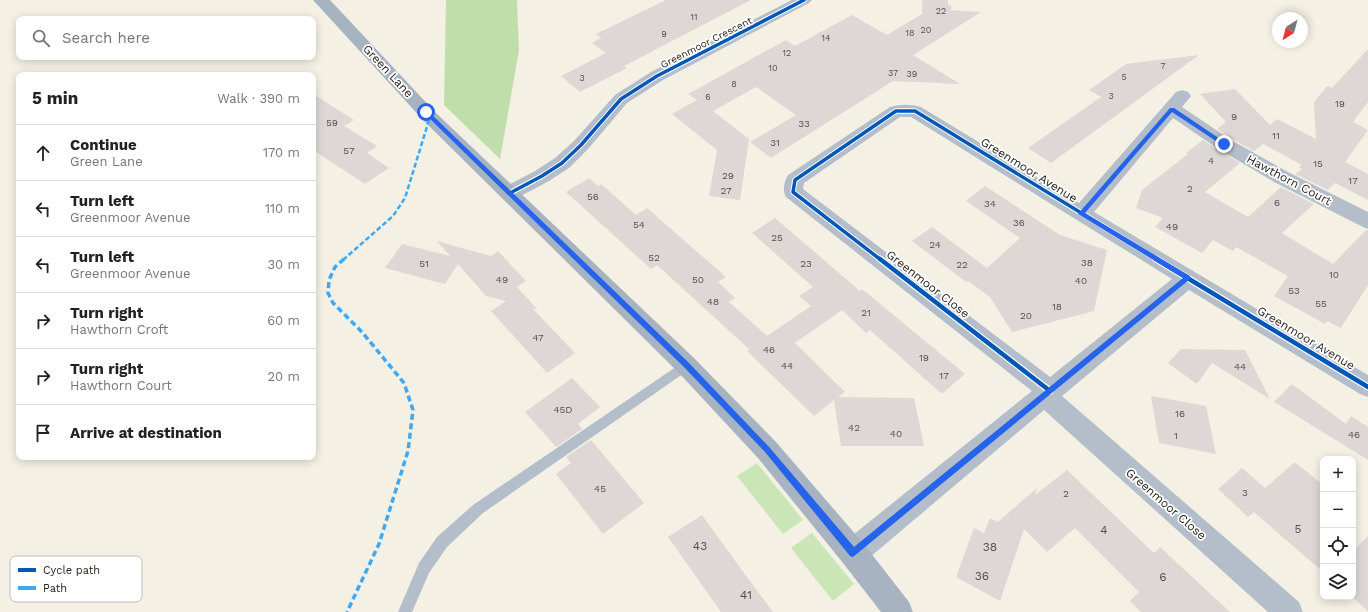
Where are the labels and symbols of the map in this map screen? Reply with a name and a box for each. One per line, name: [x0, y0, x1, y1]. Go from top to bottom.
house number: 22: [936, 6, 946, 16]
house number: 11: [690, 12, 698, 22]
north arrow: [1272, 12, 1308, 48]
street label: Greenmoor Crescent: [659, 14, 755, 70]
house number: 20: [921, 25, 932, 35]
house number: 18: [905, 28, 915, 38]
house number: 9: [661, 29, 667, 39]
house number: 14: [821, 33, 831, 43]
street label: Green Lane: [360, 42, 416, 100]
house number: 12: [783, 48, 791, 58]
house number: 7: [1160, 61, 1166, 71]
house number: 10: [768, 63, 778, 73]
house number: 37: [888, 68, 898, 78]
house number: 39: [907, 69, 917, 79]
house number: 5: [1121, 72, 1127, 82]
house number: 3: [579, 73, 585, 83]
house number: 8: [731, 79, 737, 89]
house number: 3: [1108, 91, 1114, 101]
house number: 6: [705, 92, 711, 102]
house number: 19: [1335, 98, 1345, 109]
route start: [417, 103, 435, 121]
house number: 9: [1231, 111, 1237, 122]
house number: 59: [326, 117, 338, 128]
house number: 33: [798, 118, 810, 129]
house number: 11: [1272, 130, 1280, 141]
street label: Greenmoor Avenue: [978, 135, 1080, 205]
route end: [1215, 135, 1233, 153]
house number: 31: [770, 137, 780, 148]
house number: 57: [343, 145, 355, 156]
street label: Hawthorn Court: [1244, 152, 1334, 208]
house number: 4: [1208, 155, 1214, 166]
house number: 15: [1313, 158, 1323, 169]
house number: 29: [722, 170, 734, 181]
house number: 17: [1348, 175, 1358, 186]
house number: 2: [1187, 183, 1193, 194]
house number: 27: [720, 185, 732, 196]
house number: 56: [587, 191, 599, 202]
house number: 6: [1274, 197, 1280, 208]
house number: 34: [984, 198, 996, 209]
house number: 36: [1013, 217, 1025, 228]
house number: 54: [633, 219, 645, 230]
house number: 49: [1166, 221, 1178, 232]
house number: 25: [771, 232, 783, 243]
house number: 24: [929, 239, 941, 250]
street label: Greenmoor Close: [884, 247, 972, 321]
house number: 52: [648, 252, 660, 263]
house number: 38: [1081, 257, 1093, 268]
house number: 51: [419, 258, 429, 269]
house number: 23: [800, 258, 812, 269]
house number: 22: [956, 259, 968, 270]
house number: 10: [1329, 269, 1339, 280]
house number: 49: [496, 274, 508, 285]
house number: 50: [692, 274, 704, 285]
house number: 40: [1075, 275, 1087, 286]
house number: 53: [1288, 285, 1300, 296]
house number: 48: [707, 296, 719, 307]
house number: 55: [1315, 298, 1327, 309]
house number: 18: [1052, 301, 1062, 312]
street label: Greenmoor Avenue: [1255, 303, 1357, 373]
house number: 21: [861, 307, 871, 318]
house number: 20: [1020, 310, 1032, 321]
house number: 47: [532, 332, 544, 343]
house number: 46: [763, 344, 775, 355]
house number: 19: [919, 352, 929, 363]
house number: 44: [781, 360, 793, 371]
house number: 44: [1234, 361, 1246, 372]
house number: 17: [939, 370, 949, 381]
house number: 45D: [553, 404, 573, 415]
house number: 16: [1175, 408, 1185, 419]
house number: 42: [848, 422, 860, 433]
house number: 40: [890, 428, 902, 439]
house number: 46: [1348, 429, 1360, 440]
house number: 1: [1174, 430, 1178, 441]
street label: Greenmoor Close: [1123, 465, 1209, 543]
house number: 45: [594, 483, 606, 494]
house number: 3: [1242, 487, 1248, 498]
house number: 2: [1063, 488, 1069, 499]
house number: 5: [1295, 522, 1302, 536]
house number: 4: [1100, 523, 1108, 537]
house number: 43: [693, 539, 707, 553]
house number: 38: [983, 540, 997, 554]
legend: [10, 556, 142, 602]
text: Cycle path: [43, 564, 100, 577]
house number: 36: [975, 569, 989, 583]
house number: 6: [1159, 570, 1167, 584]
text: Path: [43, 582, 67, 595]
house number: 41: [740, 588, 752, 602]

